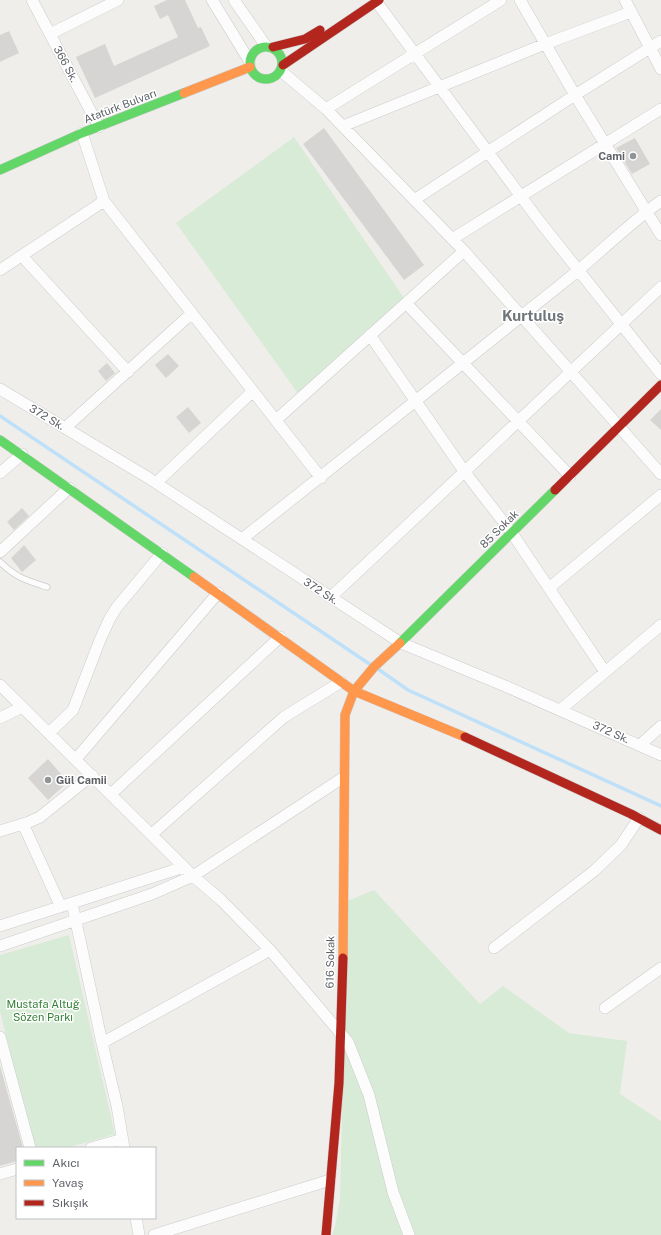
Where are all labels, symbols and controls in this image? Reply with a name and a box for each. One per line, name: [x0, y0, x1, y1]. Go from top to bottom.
street label: 366 Sk.: [52, 44, 80, 84]
street label: Atatürk Bulvarı: [82, 87, 158, 125]
place label: Cami: [598, 150, 625, 162]
marker: Cami: [628, 151, 638, 161]
district label: Kurtuluş: [502, 307, 564, 324]
street label: 372 Sk.: [27, 402, 67, 432]
street label: 85 Sokak: [478, 508, 520, 550]
street label: 372 Sk.: [302, 575, 340, 607]
street label: 372 Sk.: [591, 719, 631, 745]
place label: Gül Camii: [56, 774, 107, 786]
marker: Gül Camii: [43, 775, 53, 785]
street label: 616 Sokak: [324, 936, 336, 988]
park label: Mustafa Altuğ Sözen Parkı: [6, 998, 80, 1023]
legend: [16, 1147, 156, 1219]
text: Akıcı: [52, 1156, 80, 1170]
text: Yavaş: [52, 1176, 84, 1190]
text: Sıkışık: [52, 1196, 89, 1210]

